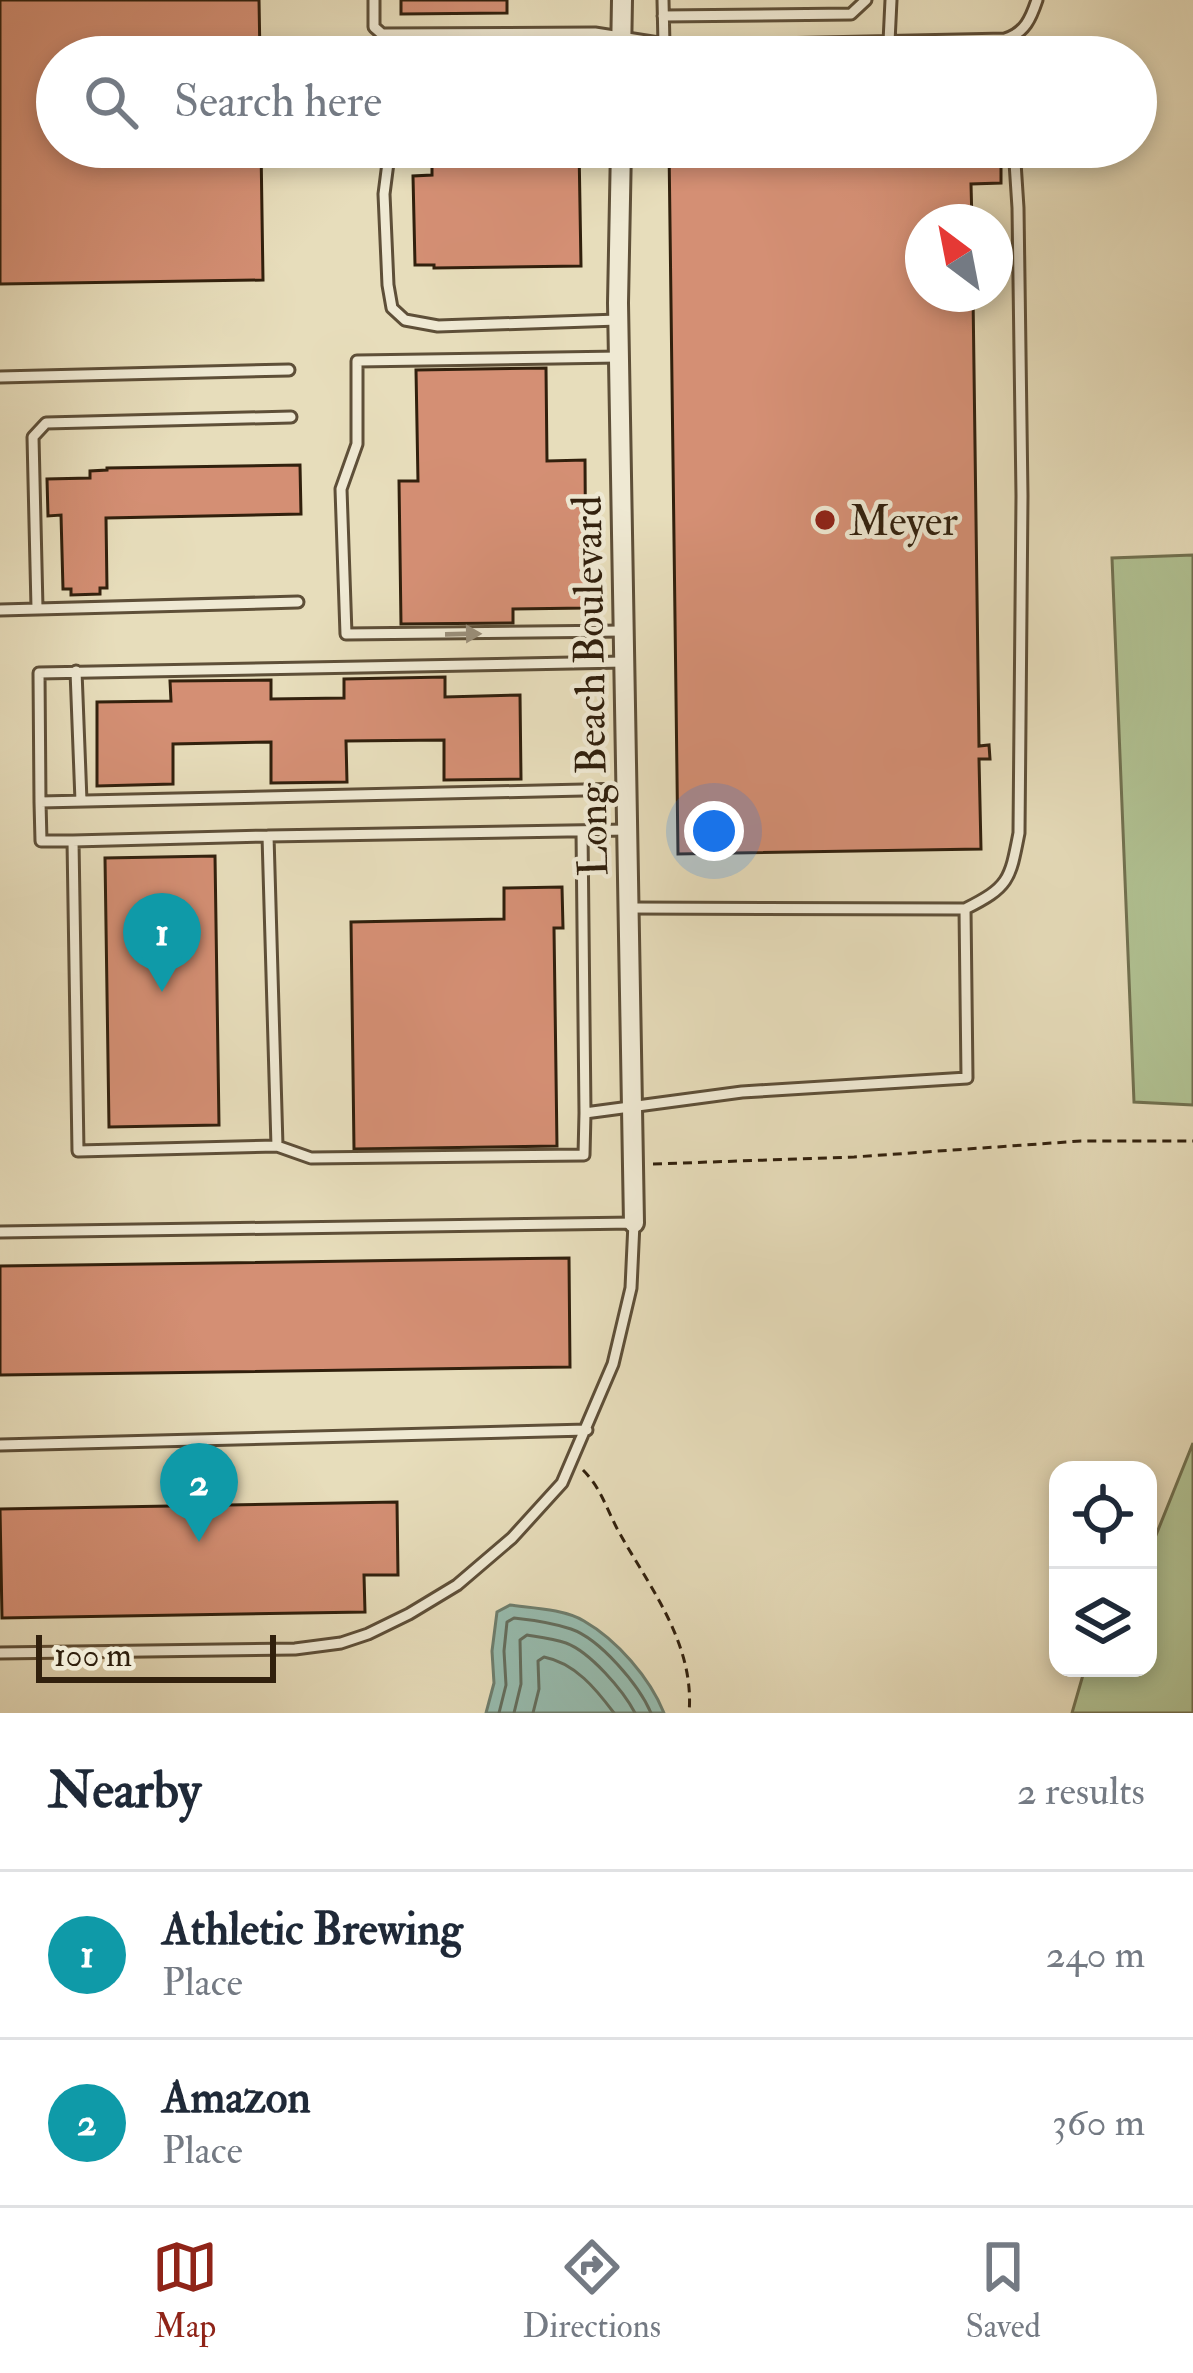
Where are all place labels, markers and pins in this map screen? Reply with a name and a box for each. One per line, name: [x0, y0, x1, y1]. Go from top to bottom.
place label: Meyer: [849, 496, 958, 548]
marker: Meyer: [812, 507, 838, 533]
pin: 1: [123, 893, 201, 992]
pin: 2: [160, 1443, 238, 1542]

